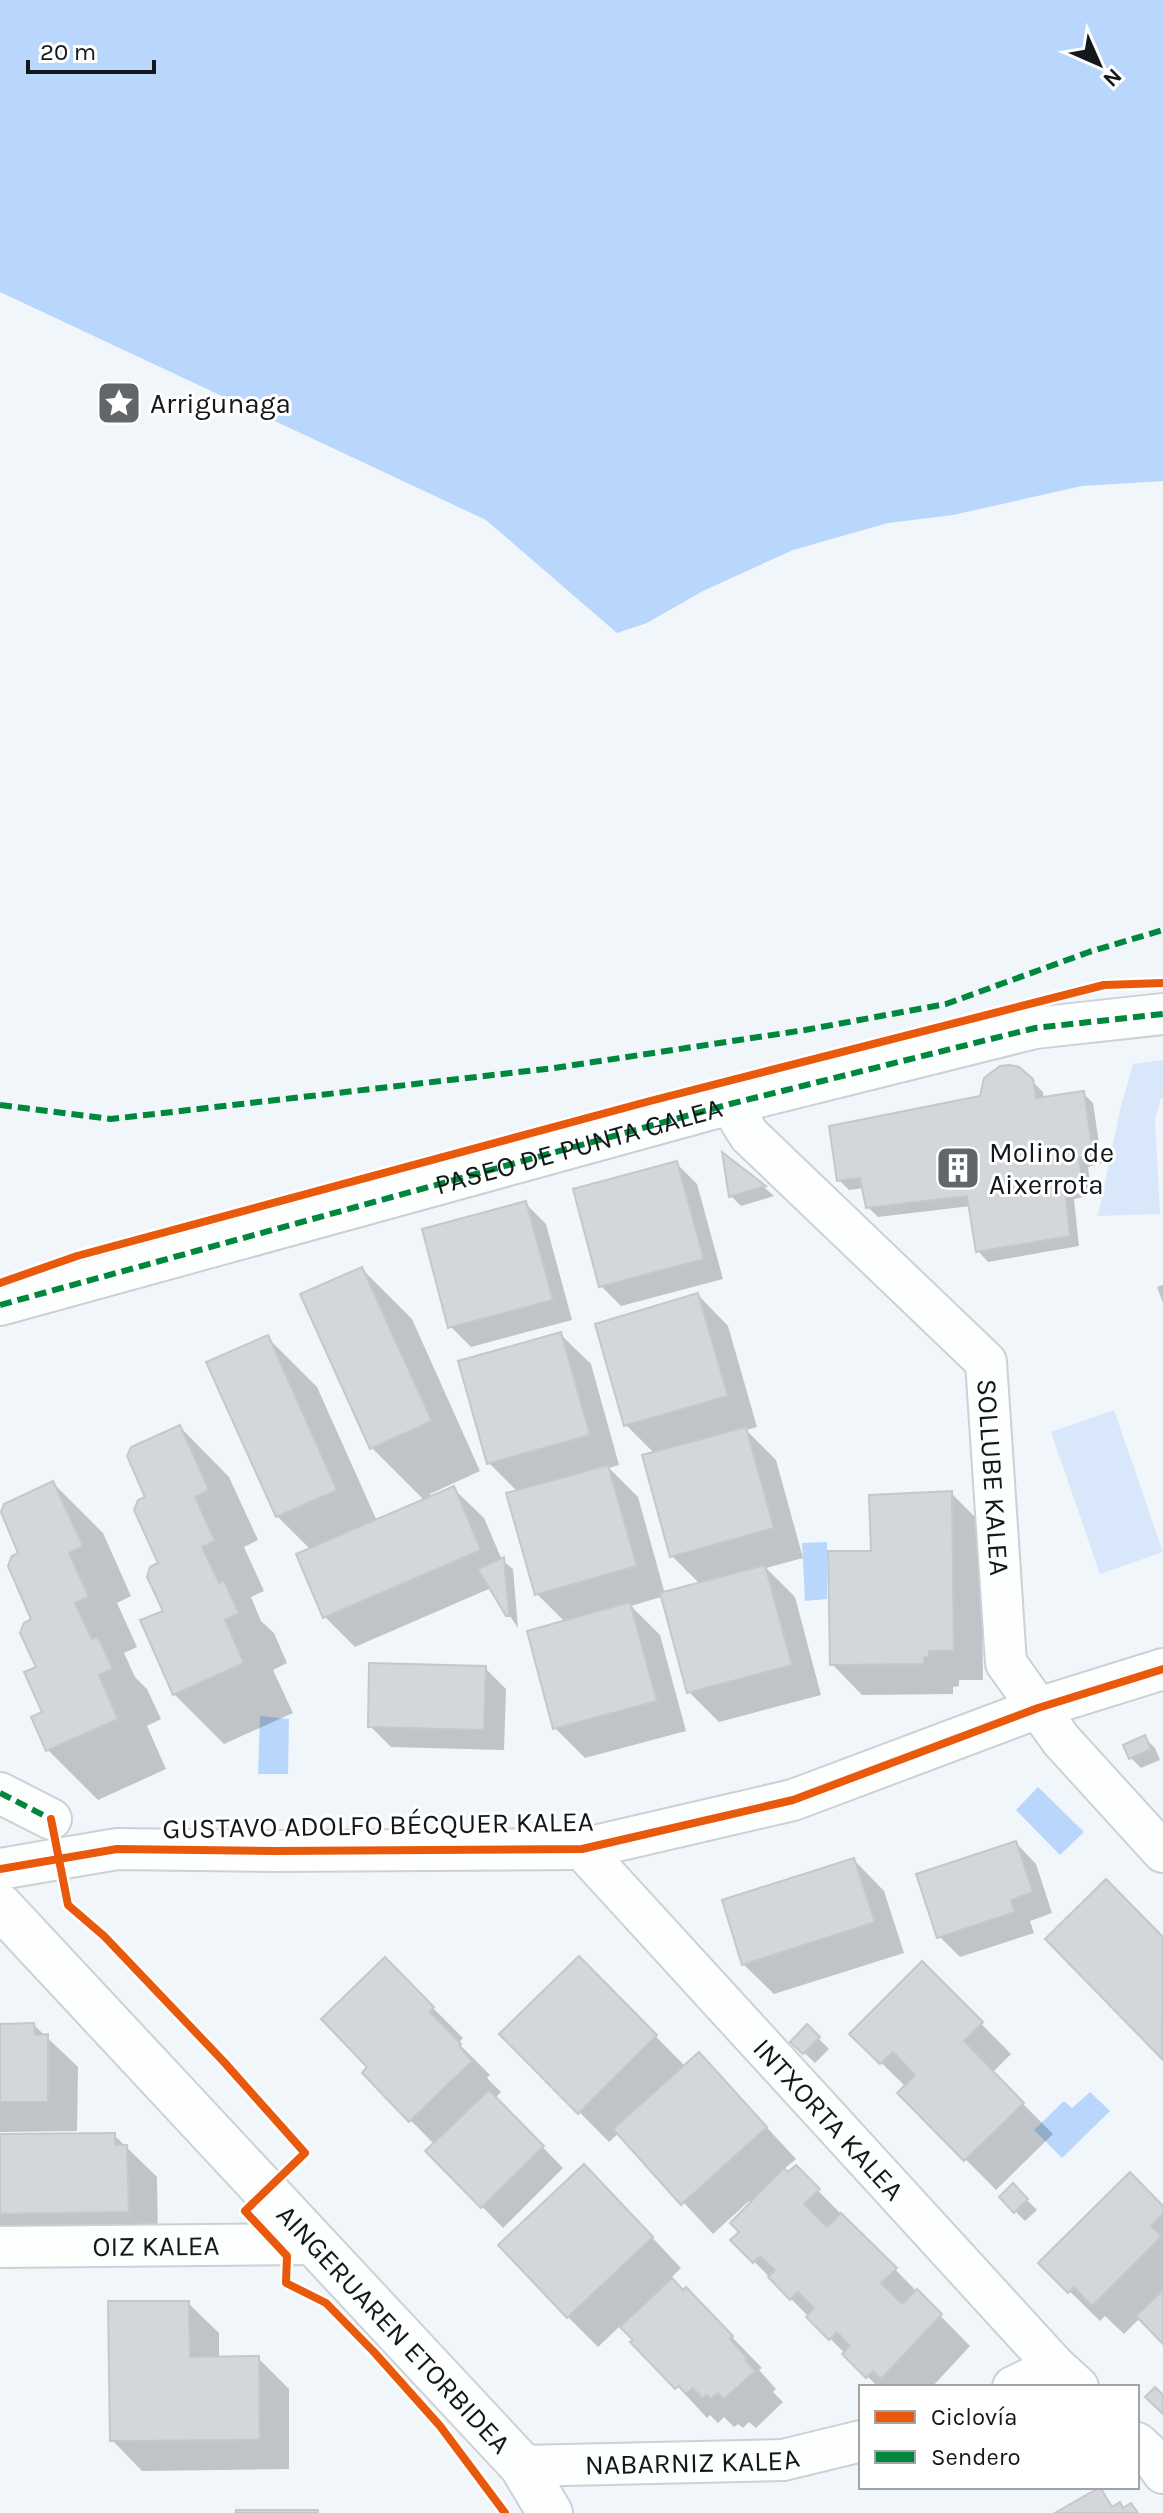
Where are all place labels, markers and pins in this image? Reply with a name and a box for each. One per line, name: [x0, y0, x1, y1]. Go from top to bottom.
place icon: Arrigunaga: [95, 379, 143, 427]
place label: Arrigunaga: [150, 387, 291, 420]
place label: Molino de Aixerrota: [989, 1136, 1114, 1201]
building icon: Molino de Aixerrota: [934, 1144, 982, 1192]

